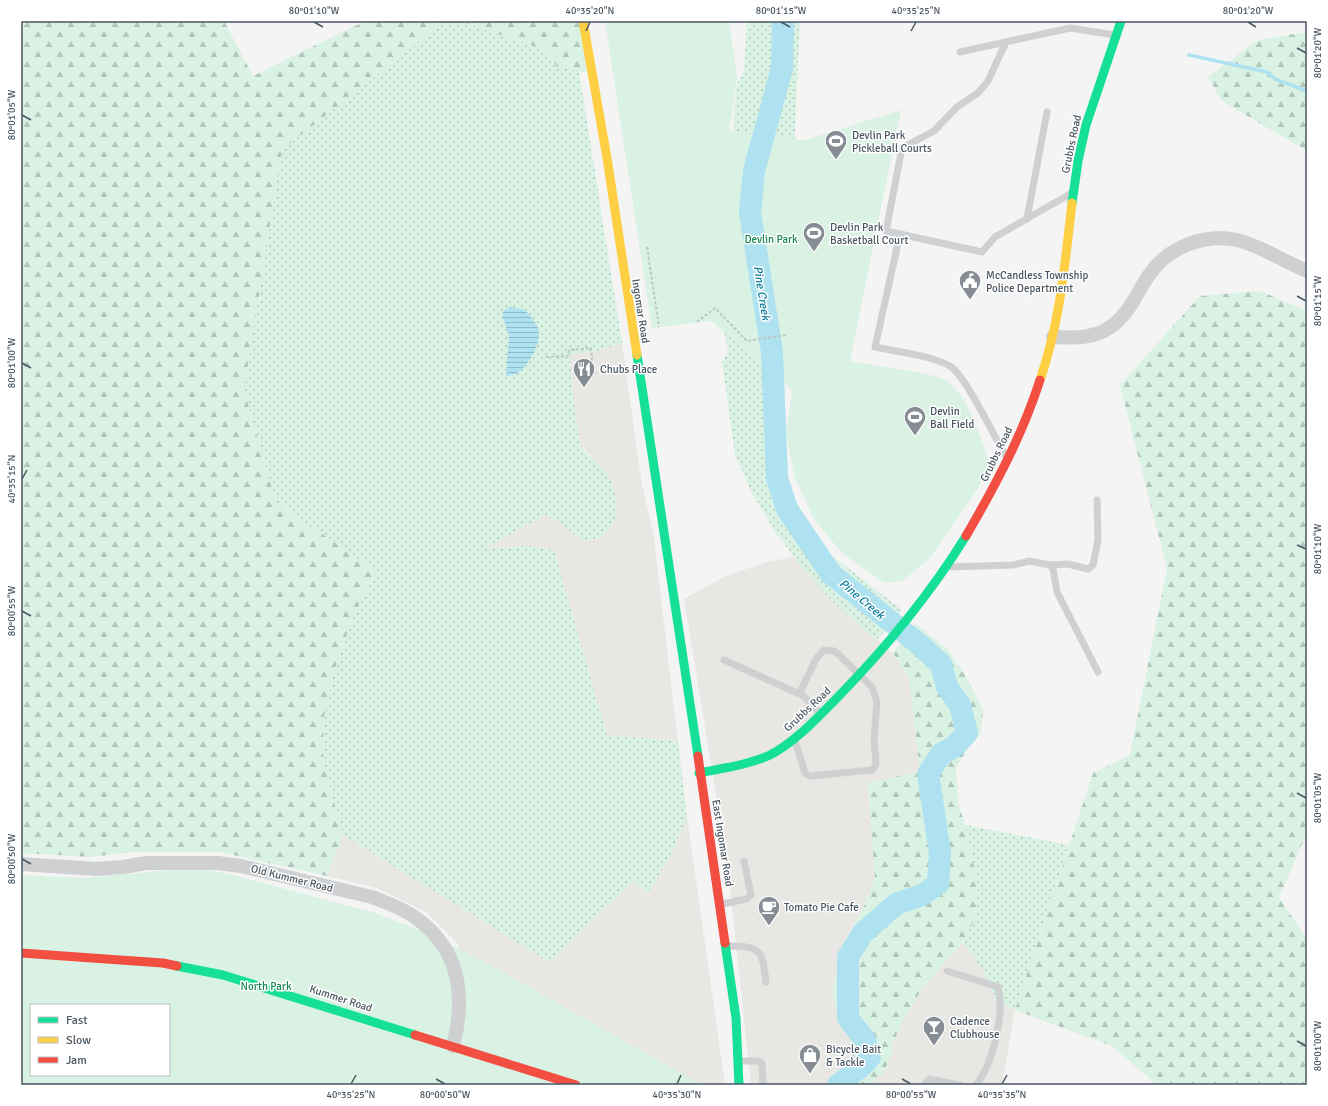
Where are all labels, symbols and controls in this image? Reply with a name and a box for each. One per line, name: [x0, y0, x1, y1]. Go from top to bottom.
text: 80°01'10"W: [289, 5, 340, 17]
text: 40°35'20"N: [566, 5, 614, 17]
text: 80°01'15"W: [756, 5, 807, 17]
text: 40°35'25"N: [892, 5, 940, 17]
text: 80°01'20"W: [1223, 5, 1274, 17]
text: 80°01'20"W: [1312, 27, 1324, 78]
text: 80°01'05"W: [6, 89, 18, 140]
street label: Grubbs Road: [1059, 113, 1084, 175]
sports icon: Devlin Park Pickleball Courts: [823, 128, 849, 161]
place label: Devlin Park Pickleball Courts: [852, 129, 932, 155]
sports icon: Devlin Park Basketball Court: [801, 220, 827, 253]
place label: Devlin Park Basketball Court: [830, 221, 908, 247]
park label: Devlin Park: [744, 233, 798, 246]
water label: Pine Creek: [750, 265, 773, 322]
public building icon: McCandless Township Police Department: [957, 268, 983, 301]
place label: McCandless Township Police Department: [986, 269, 1089, 295]
text: 80°01'15"W: [1312, 275, 1324, 326]
street label: Ingomar Road: [629, 278, 652, 344]
text: 80°01'00"W: [6, 337, 18, 388]
restaurant icon: Chubs Place: [571, 356, 597, 389]
place label: Chubs Place: [600, 363, 657, 376]
sports icon: Devlin Ball Field: [902, 404, 928, 437]
place label: Devlin Ball Field: [930, 405, 974, 431]
street label: Grubbs Road: [978, 424, 1015, 484]
text: 40°35'15"N: [6, 455, 18, 503]
text: 80°01'10"W: [1312, 523, 1324, 574]
water label: Pine Creek: [836, 576, 888, 623]
text: 80°00'55"W: [6, 585, 18, 636]
street label: Grubbs Road: [781, 684, 834, 734]
text: 80°01'05"W: [1312, 772, 1324, 823]
street label: East Ingomar Road: [709, 799, 736, 888]
text: 80°00'50"W: [6, 833, 18, 884]
street label: Old Kummer Road: [250, 862, 334, 895]
cafe icon: Tomato Pie Cafe: [756, 894, 782, 927]
place label: Tomato Pie Cafe: [784, 901, 859, 914]
park label: North Park: [241, 980, 292, 993]
street label: Kummer Road: [308, 982, 374, 1015]
legend: [30, 1004, 170, 1076]
text: Fast: [66, 1013, 87, 1028]
bar icon: Cadence Clubhouse: [921, 1014, 947, 1047]
place label: Cadence Clubhouse: [950, 1015, 1000, 1041]
text: 80°01'00"W: [1312, 1020, 1324, 1071]
text: Slow: [66, 1033, 91, 1048]
shop icon: Bicycle Bait & Tackle: [797, 1042, 823, 1075]
place label: Bicycle Bait & Tackle: [826, 1043, 881, 1069]
text: Jam: [66, 1053, 87, 1068]
text: 40°35'25"N: [327, 1089, 375, 1101]
text: 80°00'50"W: [420, 1089, 471, 1101]
text: 40°35'30"N: [653, 1089, 701, 1101]
text: 80°00'55"W: [886, 1089, 937, 1101]
text: 40°35'35"N: [978, 1089, 1026, 1101]

